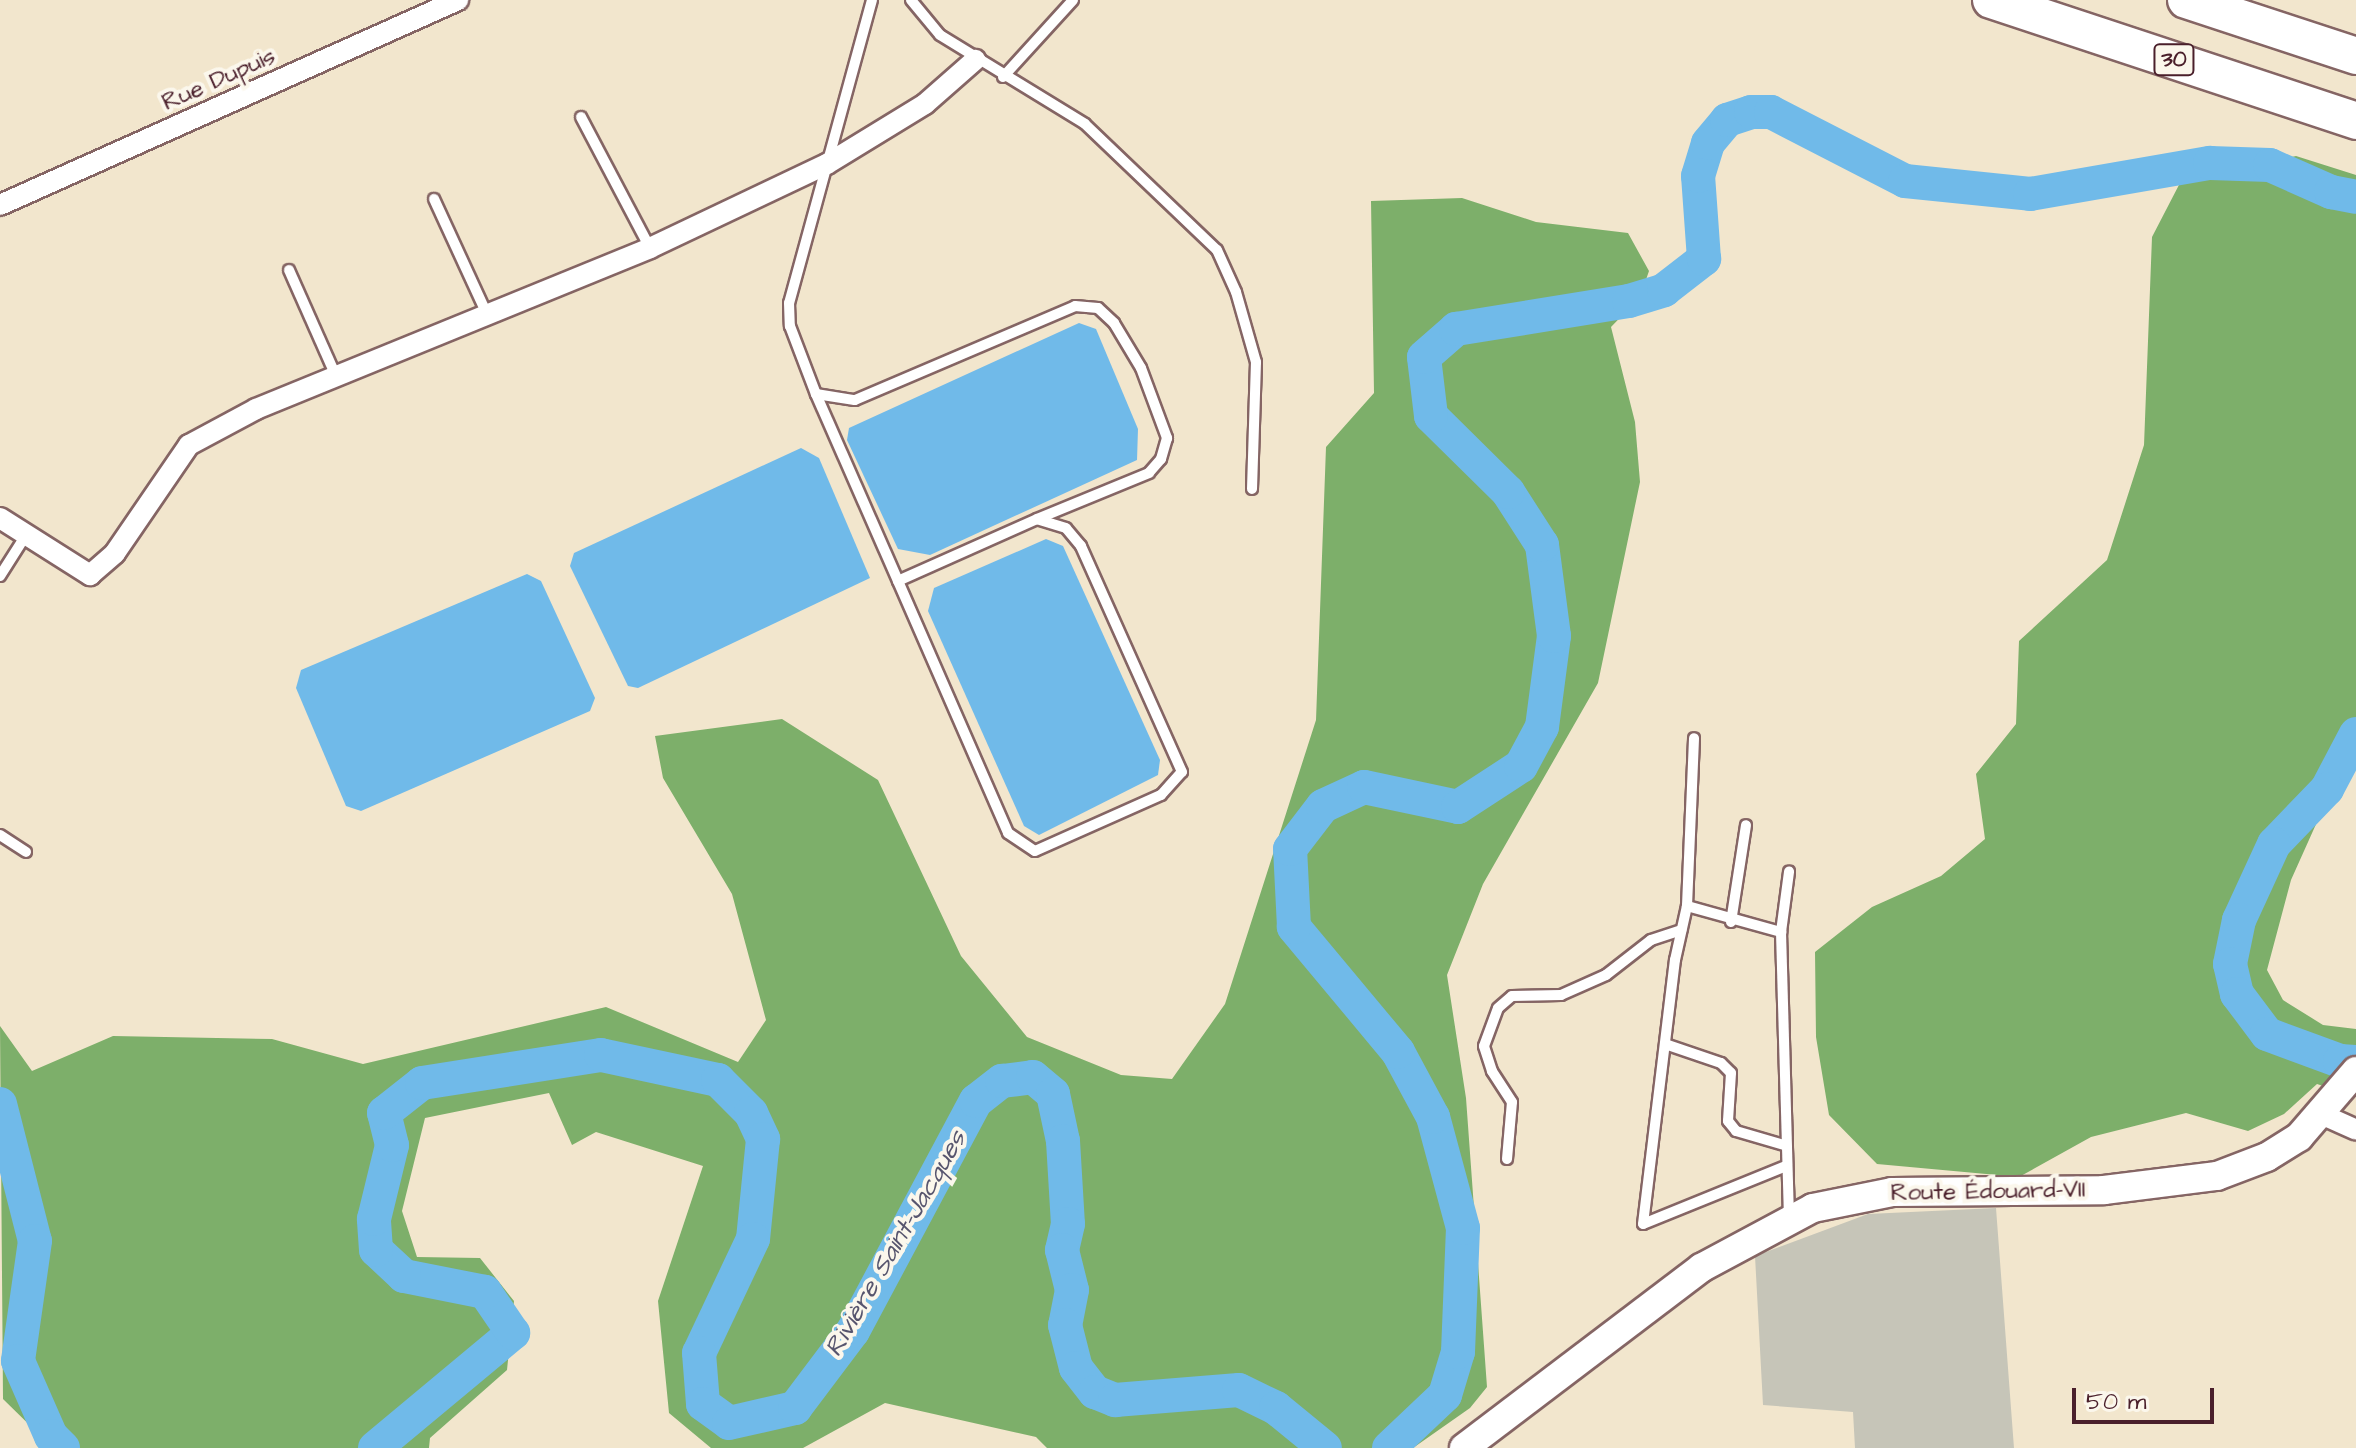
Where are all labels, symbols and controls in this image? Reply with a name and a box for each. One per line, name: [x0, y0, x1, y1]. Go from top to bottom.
street label: Rue Dupuis: [158, 42, 280, 118]
road number: 30: [2152, 42, 2196, 78]
water label: Rivière Saint-Jacques: [819, 1126, 973, 1362]
street label: Route Édouard-VII: [1890, 1176, 2086, 1208]
scale bar: [2076, 1372, 2218, 1422]
text: 50 m: [2086, 1385, 2146, 1419]

